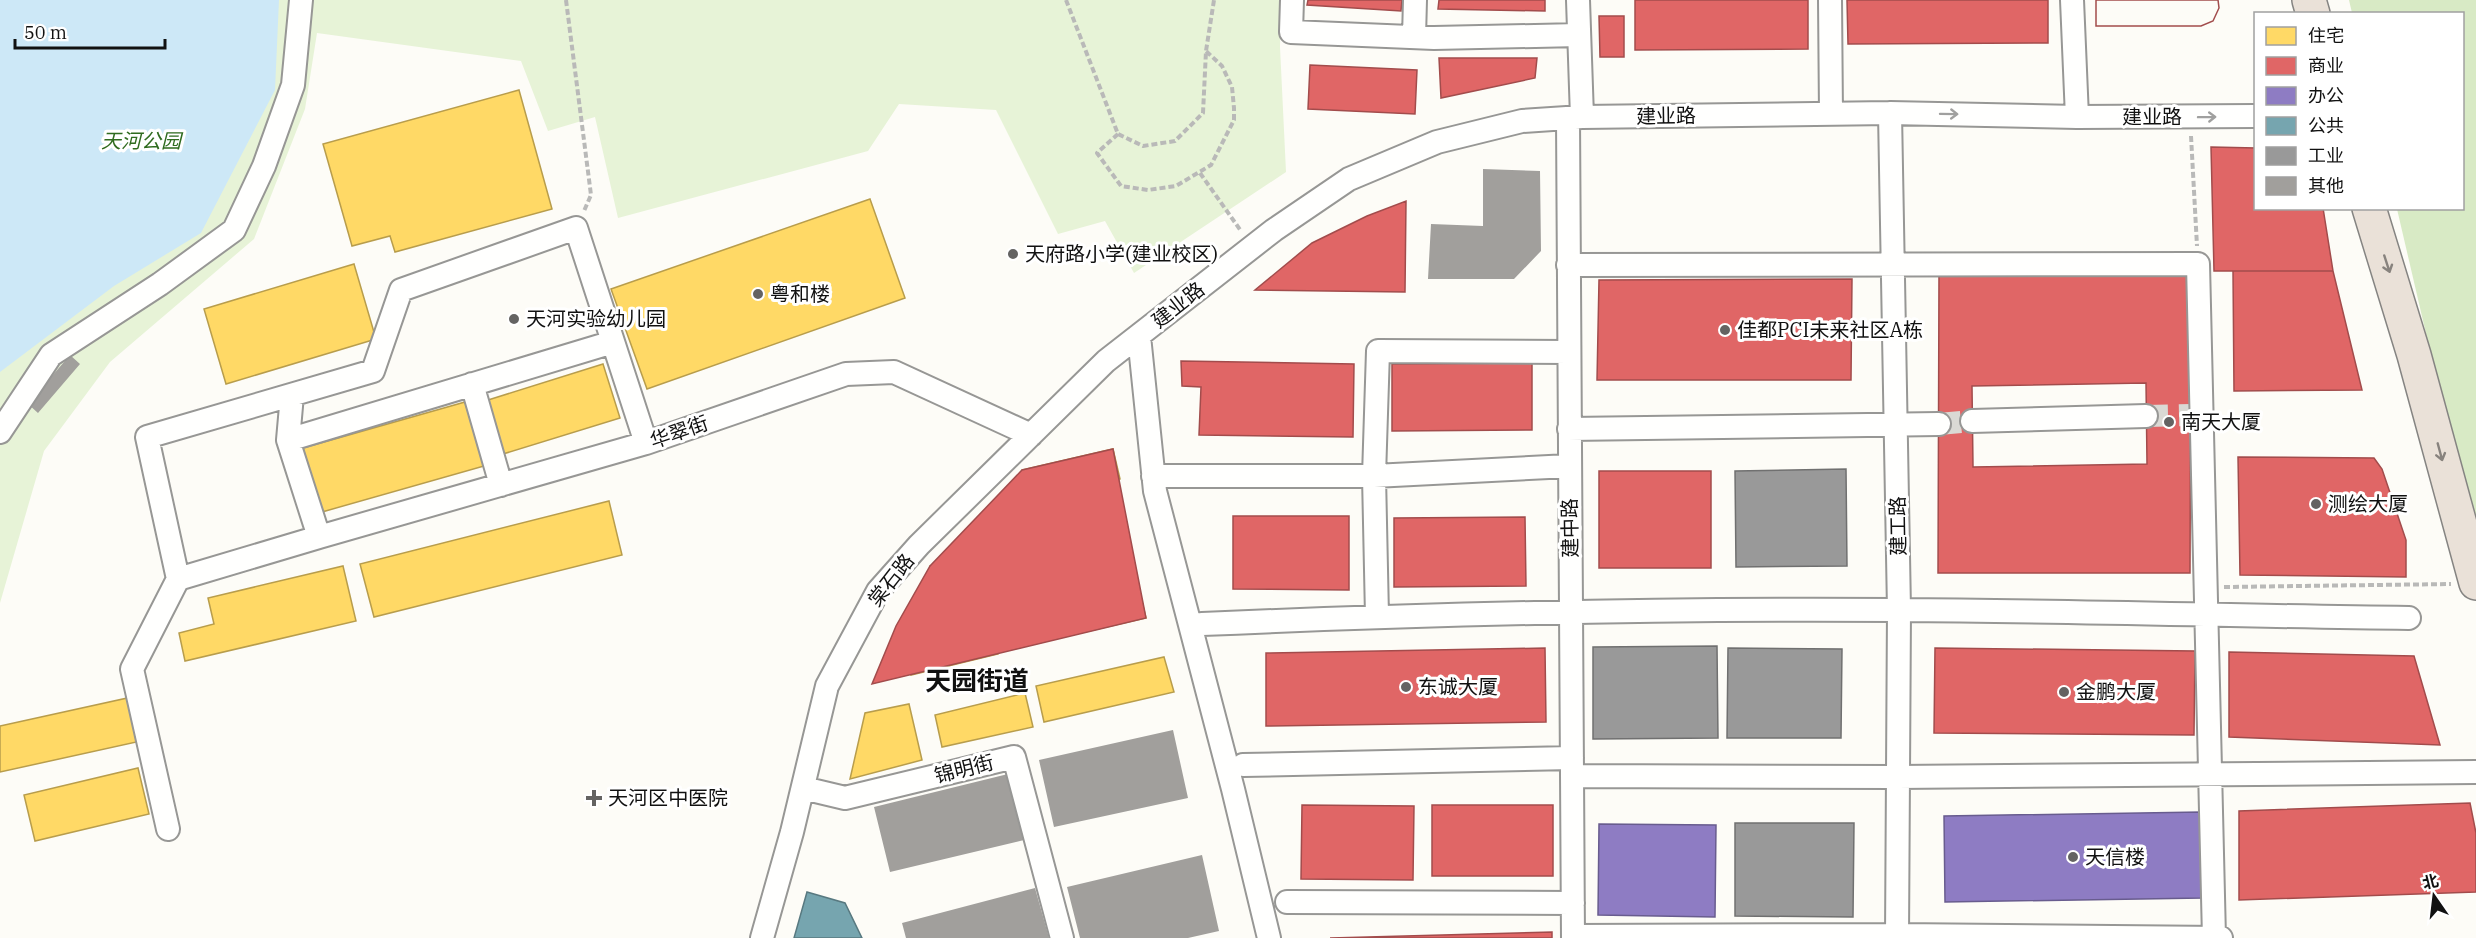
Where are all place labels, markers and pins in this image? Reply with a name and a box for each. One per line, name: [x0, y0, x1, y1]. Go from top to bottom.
place label: 天府路小学(建业校区): [1025, 240, 1218, 267]
marker: 天府路小学(建业校区): [1006, 247, 1020, 261]
place label: 粤和楼: [770, 280, 830, 307]
marker: 粤和楼: [751, 287, 765, 301]
place label: 天河实验幼儿园: [526, 305, 666, 332]
marker: 天河实验幼儿园: [507, 312, 521, 326]
place label: 佳都PCI未来社区A栋: [1737, 316, 1923, 343]
marker: 佳都PCI未来社区A栋: [1718, 323, 1732, 337]
place label: 南天大厦: [2181, 408, 2261, 435]
marker: 南天大厦: [2162, 415, 2176, 429]
place label: 测绘大厦: [2328, 490, 2408, 517]
marker: 测绘大厦: [2309, 497, 2323, 511]
place label: 东诚大厦: [1418, 673, 1498, 700]
place label: 金鹏大厦: [2076, 678, 2156, 705]
marker: 东诚大厦: [1399, 680, 1413, 694]
marker: 金鹏大厦: [2057, 685, 2071, 699]
place label: 天河区中医院: [608, 784, 728, 811]
marker: 天河区中医院: [585, 789, 603, 807]
place label: 天信楼: [2085, 843, 2145, 870]
marker: 天信楼: [2066, 850, 2080, 864]

